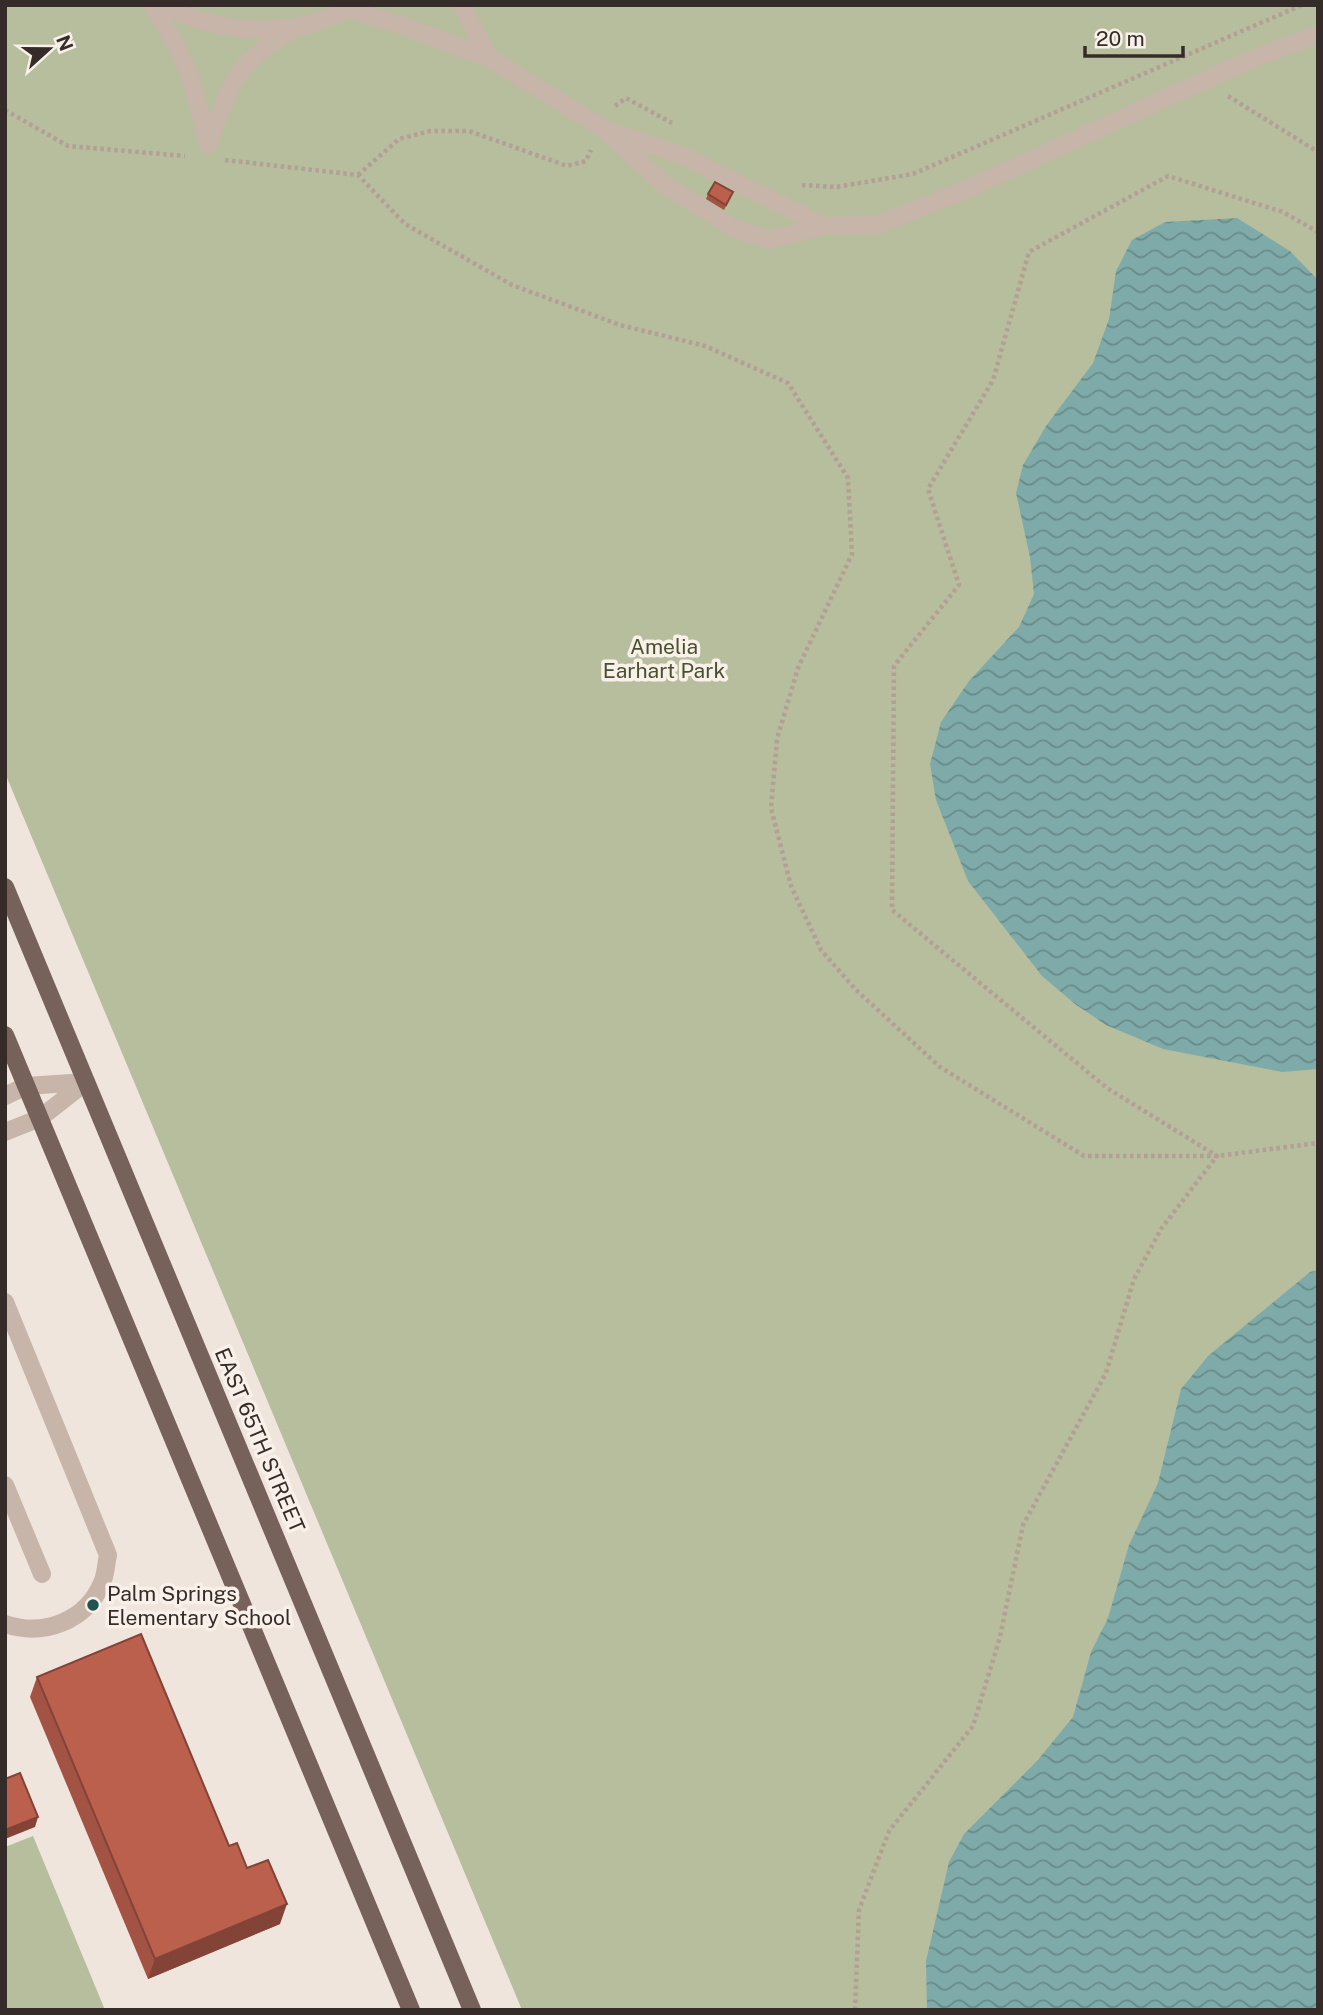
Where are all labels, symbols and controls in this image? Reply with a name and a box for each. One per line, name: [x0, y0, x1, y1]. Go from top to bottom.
north arrow: [14, 14, 84, 84]
scale bar: [1085, 14, 1183, 58]
text: 20 m: [1096, 26, 1145, 51]
text: N: [52, 32, 78, 54]
park label: Amelia Earhart Park: [603, 634, 725, 683]
street label: EAST 65TH STREET: [210, 1344, 310, 1536]
place label: Palm Springs Elementary School: [107, 1581, 291, 1630]
marker: Palm Springs Elementary School: [85, 1597, 101, 1613]

